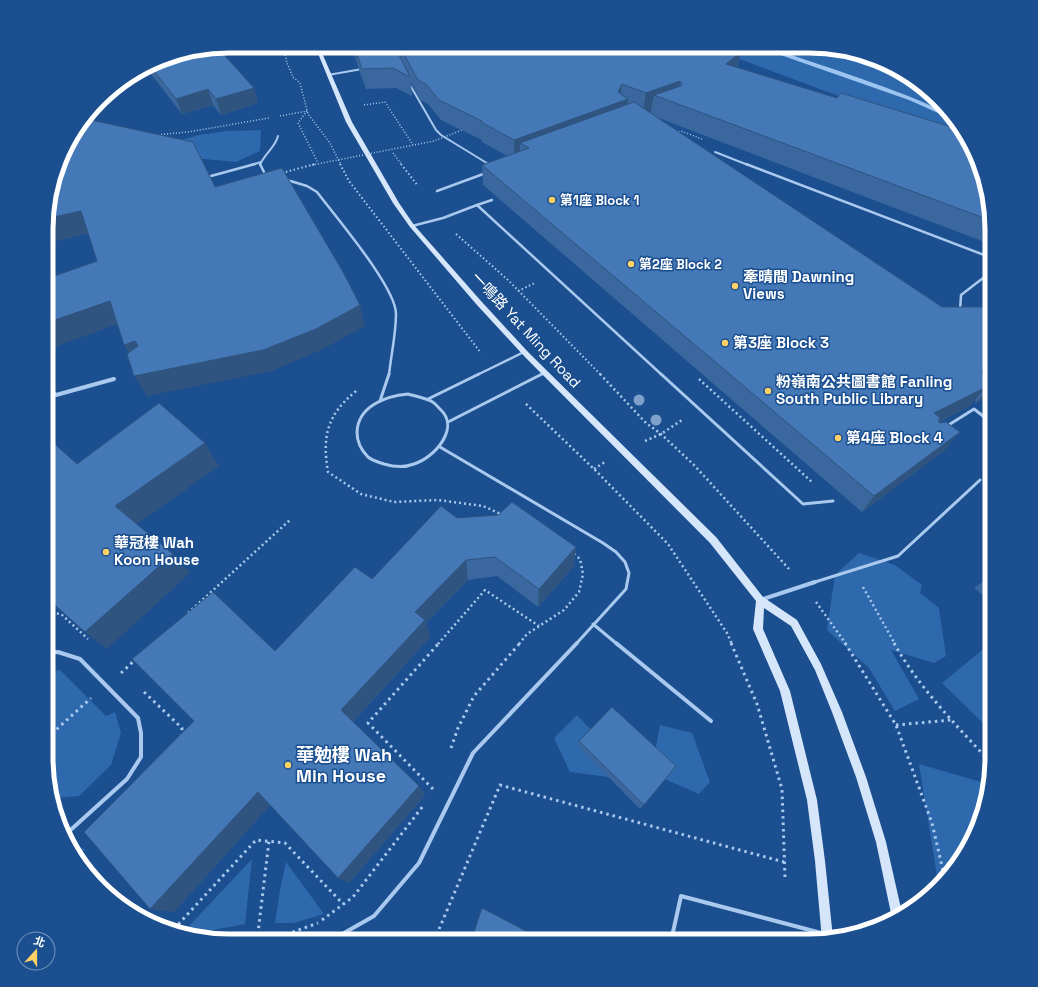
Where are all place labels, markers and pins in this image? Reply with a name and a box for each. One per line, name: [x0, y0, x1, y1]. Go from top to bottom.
place label: 第1座 Block 1: [560, 192, 639, 209]
marker: 第1座 Block 1: [547, 195, 557, 205]
place label: 第2座 Block 2: [639, 256, 722, 273]
marker: 第2座 Block 2: [626, 259, 636, 269]
place label: 牽晴間 Dawning Views: [743, 267, 854, 303]
marker: 牽晴間 Dawning Views: [730, 281, 740, 291]
place label: 第3座 Block 3: [733, 333, 829, 352]
marker: 第3座 Block 3: [720, 338, 730, 348]
place label: 粉嶺南公共圖書館 Fanling South Public Library: [776, 372, 952, 408]
marker: 粉嶺南公共圖書館 Fanling South Public Library: [763, 386, 773, 396]
place label: 第4座 Block 4: [846, 428, 944, 447]
marker: 第4座 Block 4: [833, 433, 843, 443]
place label: 華冠樓 Wah Koon House: [114, 533, 200, 569]
marker: 華冠樓 Wah Koon House: [101, 547, 111, 557]
place label: 華勉樓 Wah Min House: [296, 743, 392, 787]
marker: 華勉樓 Wah Min House: [283, 760, 293, 770]

